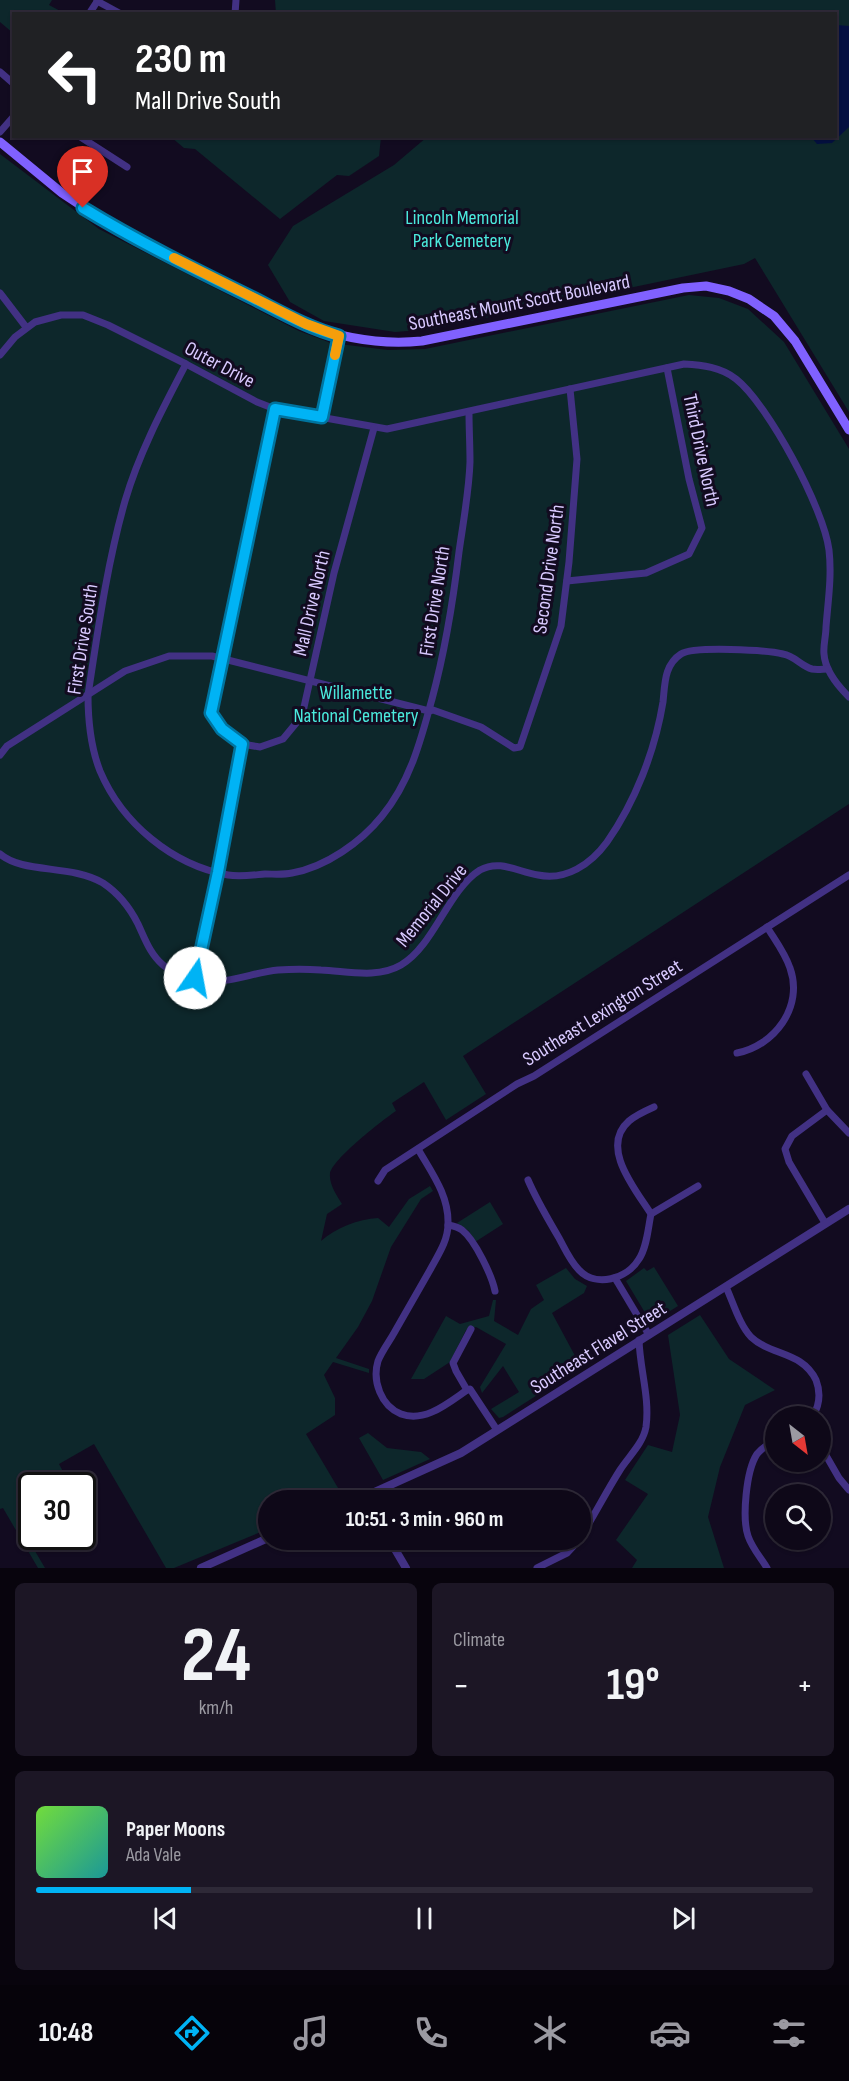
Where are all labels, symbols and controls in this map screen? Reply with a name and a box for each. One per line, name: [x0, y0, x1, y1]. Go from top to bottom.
text: 230 m: [135, 34, 227, 85]
icon: left: [36, 36, 114, 114]
text: Mall Drive South: [135, 85, 281, 117]
pin: [57, 146, 108, 208]
icon: arrive: [66, 155, 99, 188]
park label: Lincoln Memorial Park Cemetery: [405, 206, 519, 253]
street label: Southeast Mount Scott Boulevard: [407, 270, 632, 336]
street label: Outer Drive: [180, 336, 259, 393]
street label: Third Drive North: [677, 392, 725, 509]
street label: Second Drive North: [528, 503, 570, 635]
street label: First Drive North: [414, 545, 456, 658]
street label: Mall Drive North: [288, 548, 336, 658]
street label: First Drive South: [62, 582, 104, 696]
park label: Willamette National Cemetery: [293, 681, 419, 728]
street label: Memorial Drive: [391, 859, 473, 952]
position arrow: [163, 946, 227, 1010]
street label: Southeast Lexington Street: [519, 954, 686, 1072]
street label: Southeast Flavel Street: [526, 1296, 671, 1399]
north arrow: [765, 1406, 831, 1472]
map controls: [765, 1406, 831, 1550]
speed limit sign: 30: [18, 1472, 96, 1550]
button: search: [765, 1484, 831, 1550]
text: 10:51 · 3 min · 960 m: [346, 1506, 503, 1533]
text: 24: [181, 1610, 251, 1703]
text: Climate: [453, 1628, 505, 1652]
text: 19°: [606, 1658, 660, 1713]
text: −: [453, 1666, 469, 1706]
text: +: [797, 1666, 813, 1706]
text: km/h: [199, 1696, 233, 1720]
text: Paper Moons: [126, 1816, 225, 1843]
text: Ada Vale: [126, 1843, 181, 1867]
icon: previous: [149, 1902, 182, 1935]
icon: pause: [408, 1902, 441, 1935]
icon: next: [667, 1902, 700, 1935]
icon: directions: [171, 2012, 213, 2054]
icon: music: [290, 2012, 332, 2054]
icon: phone: [410, 2012, 452, 2054]
icon: climate: [529, 2012, 571, 2054]
icon: car: [649, 2012, 691, 2054]
icon: filters: [768, 2012, 810, 2054]
text: 10:48: [39, 2017, 93, 2049]

